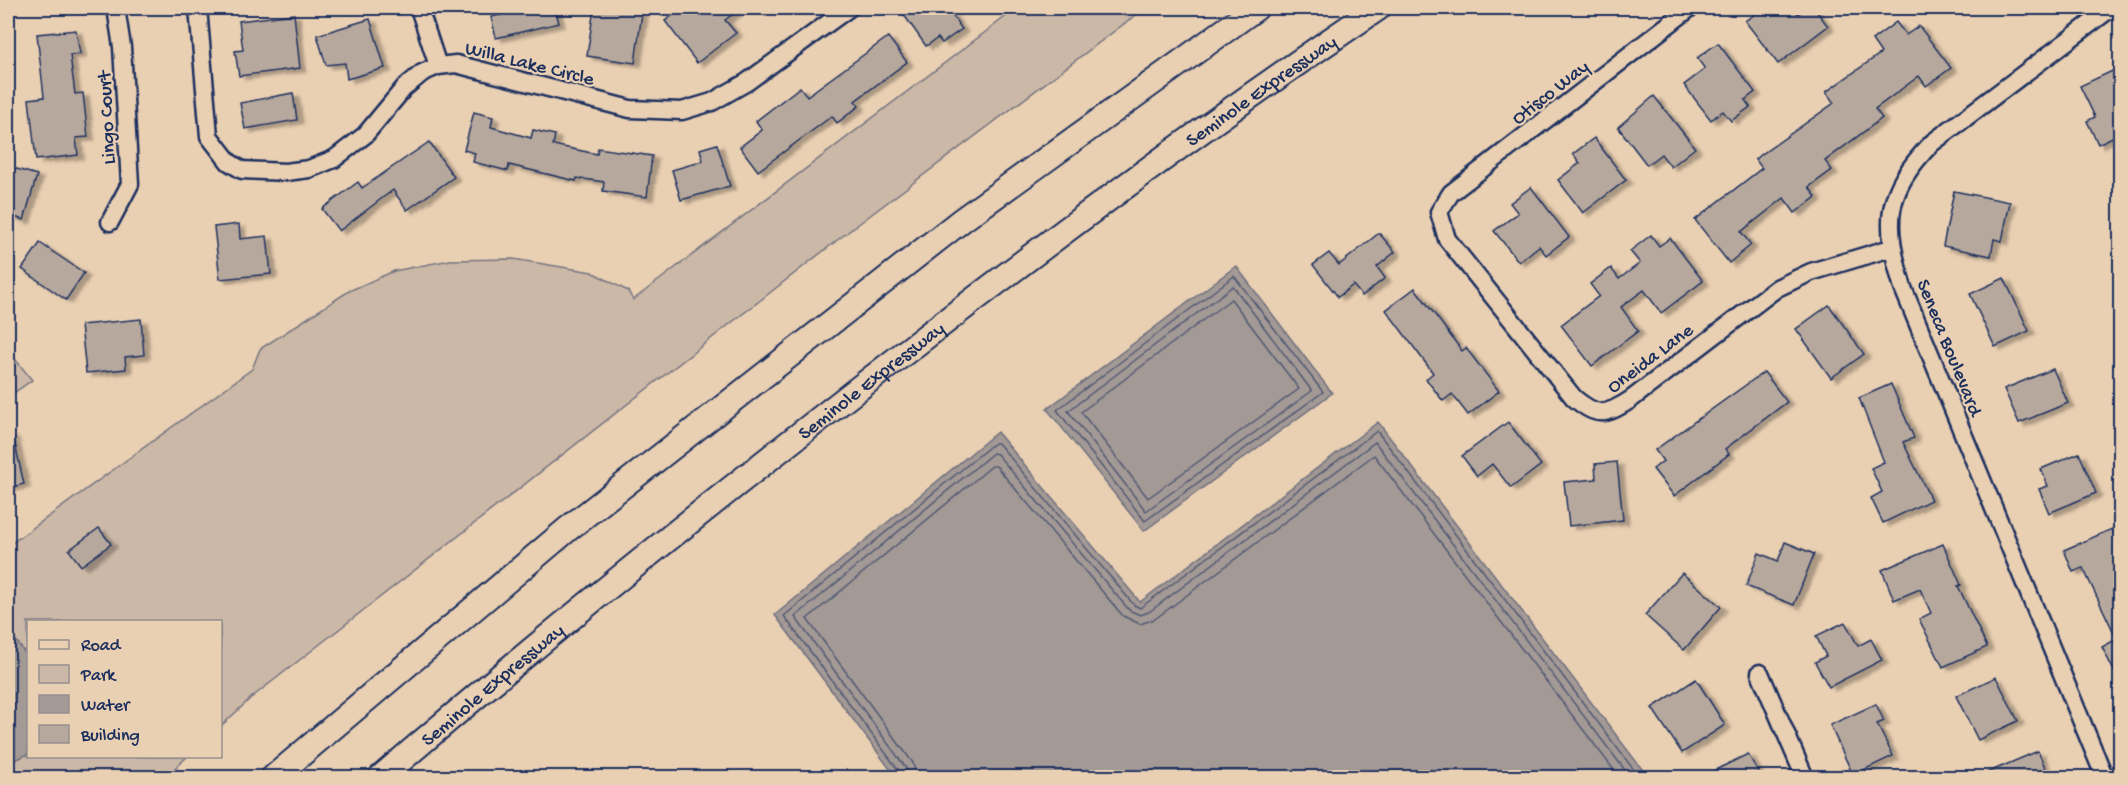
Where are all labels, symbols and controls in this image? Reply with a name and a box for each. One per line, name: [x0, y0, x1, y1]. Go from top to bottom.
street label: Seminole Expressway: [1183, 31, 1342, 153]
street label: Willa Lake Circle: [462, 38, 597, 93]
street label: Otisco Way: [1508, 56, 1595, 131]
street label: Lingo Court: [94, 69, 122, 165]
street label: Seneca Boulevard: [1910, 277, 1987, 422]
street label: Seminole Expressway: [795, 318, 950, 446]
street label: Oneida Lane: [1603, 320, 1699, 400]
legend: [27, 620, 222, 758]
street label: Seminole Expressway: [418, 620, 570, 753]
text: Road: [81, 636, 122, 657]
text: Park: [80, 666, 117, 687]
text: Water: [81, 696, 131, 717]
text: Building: [80, 726, 140, 747]

